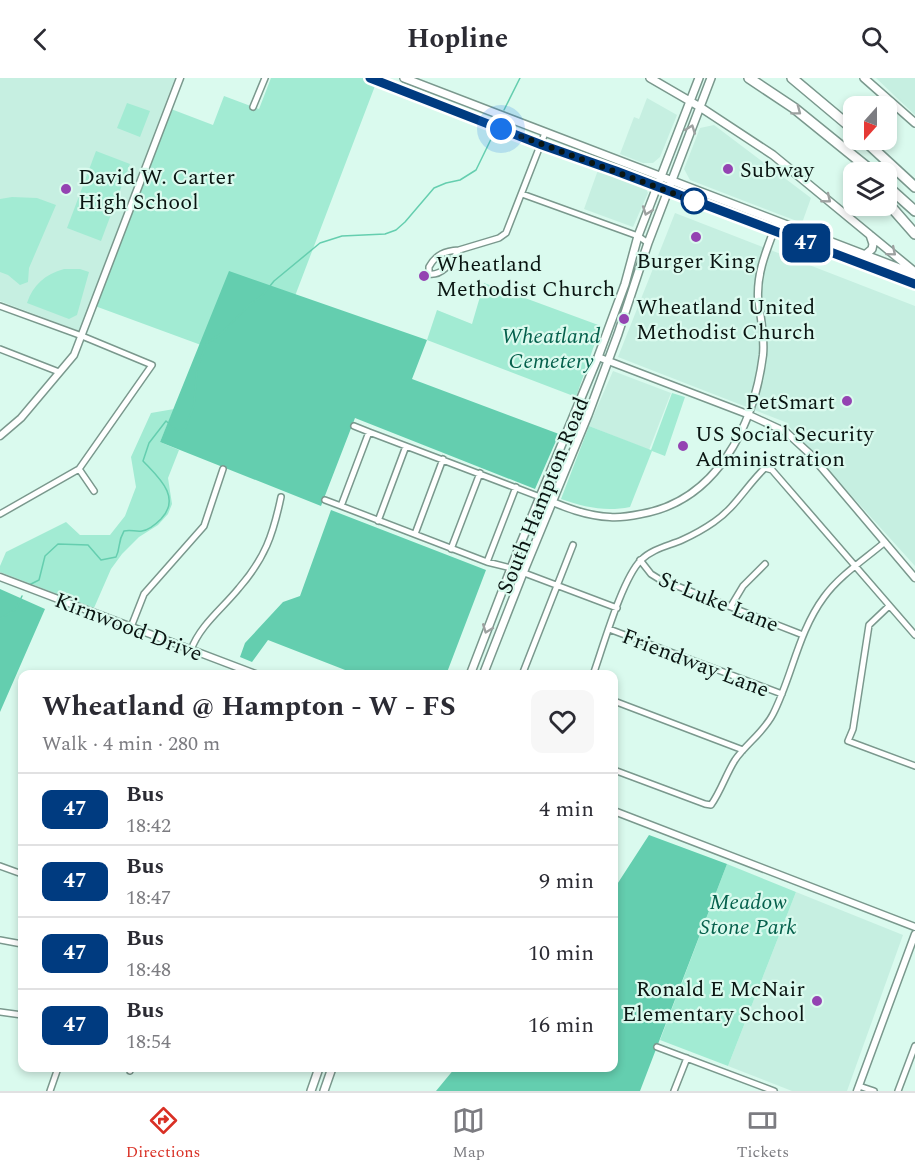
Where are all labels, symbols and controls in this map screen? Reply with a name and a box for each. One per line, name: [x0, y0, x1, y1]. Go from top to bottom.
text: Hopline: [407, 18, 508, 60]
icon: back: [24, 23, 57, 56]
icon: search: [858, 23, 891, 56]
north arrow: [843, 96, 897, 150]
map controls: [843, 96, 897, 216]
one-way arrow: [790, 104, 801, 115]
your location: [486, 114, 516, 144]
one-way arrow: [684, 125, 696, 136]
place label: Subway: [740, 154, 816, 187]
place label: David W. Carter High School: [78, 161, 235, 219]
marker: Subway: [721, 162, 735, 176]
button: layers: [843, 162, 897, 216]
marker: David W. Carter High School: [59, 182, 73, 196]
unlabelled marker: [681, 188, 707, 214]
one-way arrow: [820, 191, 831, 202]
one-way arrow: [642, 206, 655, 216]
line badge: 47: [779, 224, 833, 262]
text: 47: [794, 227, 818, 259]
marker: Burger King: [689, 230, 703, 244]
place label: Burger King: [636, 245, 756, 278]
one-way arrow: [885, 245, 896, 256]
place label: Wheatland Methodist Church: [436, 248, 615, 306]
marker: Wheatland Methodist Church: [417, 269, 431, 283]
place label: Wheatland United Methodist Church: [636, 291, 815, 349]
marker: Wheatland United Methodist Church: [617, 312, 631, 326]
park label: Wheatland Cemetery: [501, 320, 601, 378]
place label: PetSmart: [745, 386, 835, 419]
street label: South Hampton Road: [489, 392, 598, 599]
marker: PetSmart: [840, 394, 854, 408]
place label: US Social Security Administration: [695, 418, 875, 476]
marker: US Social Security Administration: [676, 439, 690, 453]
street label: St Luke Lane: [653, 563, 784, 642]
street label: Kirnwood Drive: [50, 584, 207, 671]
street label: Friendway Lane: [617, 620, 774, 707]
one-way arrow: [482, 623, 495, 634]
text: Wheatland @ Hampton - W - FS: [42, 685, 456, 728]
button: heart: [531, 690, 594, 753]
text: Walk · 4 min · 280 m: [42, 729, 220, 759]
text: Bus: [126, 778, 164, 811]
text: 47: [63, 793, 87, 825]
text: 4 min: [539, 793, 594, 826]
text: 18:42: [126, 811, 171, 841]
text: Bus: [126, 850, 164, 883]
text: 47: [63, 865, 87, 897]
text: 9 min: [539, 865, 594, 898]
text: 18:47: [126, 883, 171, 913]
park label: Meadow Stone Park: [699, 886, 797, 944]
text: Bus: [126, 922, 164, 955]
text: 47: [63, 937, 87, 969]
text: 10 min: [528, 937, 594, 970]
text: 18:48: [126, 955, 171, 985]
place label: Ronald E McNair Elementary School: [622, 973, 805, 1031]
text: Bus: [126, 994, 164, 1027]
marker: Ronald E McNair Elementary School: [810, 994, 824, 1008]
text: 47: [63, 1009, 87, 1041]
text: 16 min: [528, 1009, 594, 1042]
text: 18:54: [126, 1027, 171, 1057]
tab: Directions: [126, 1104, 201, 1164]
tab: Map: [452, 1104, 485, 1164]
tab: Tickets: [737, 1104, 789, 1164]

